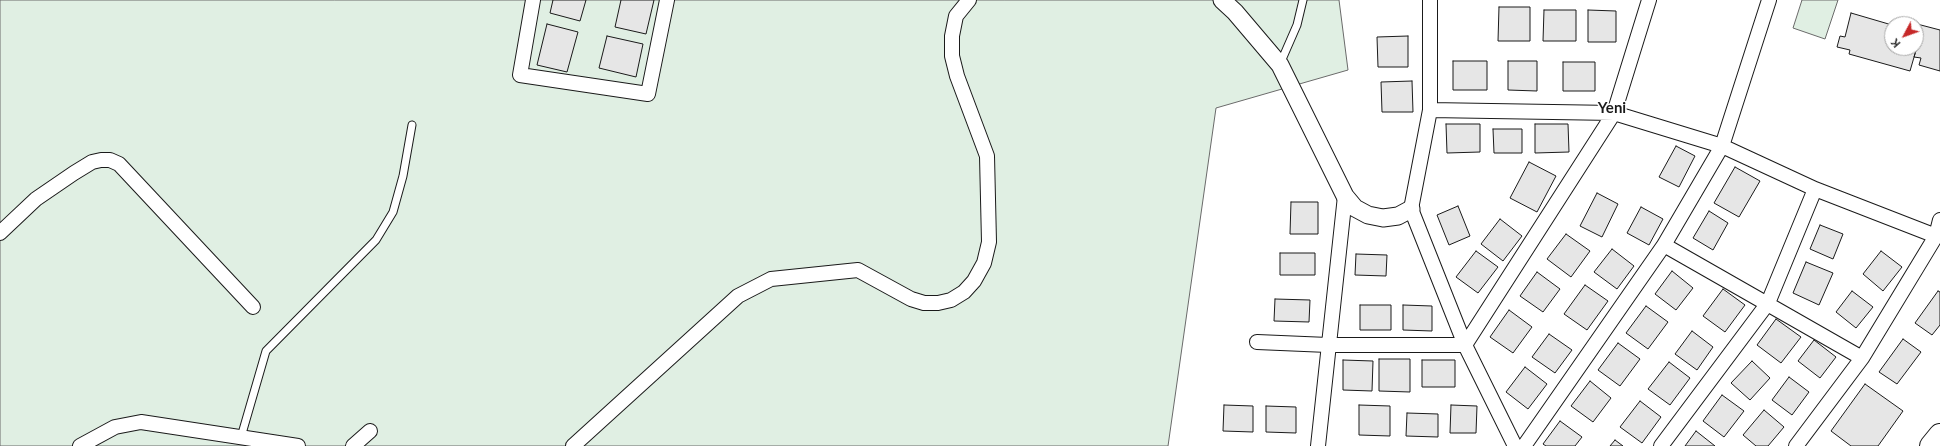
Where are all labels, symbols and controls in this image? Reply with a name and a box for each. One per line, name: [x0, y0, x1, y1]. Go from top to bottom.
north arrow: [1884, 16, 1924, 56]
text: K: [1888, 36, 1903, 51]
district label: Yeni: [1598, 99, 1626, 117]

